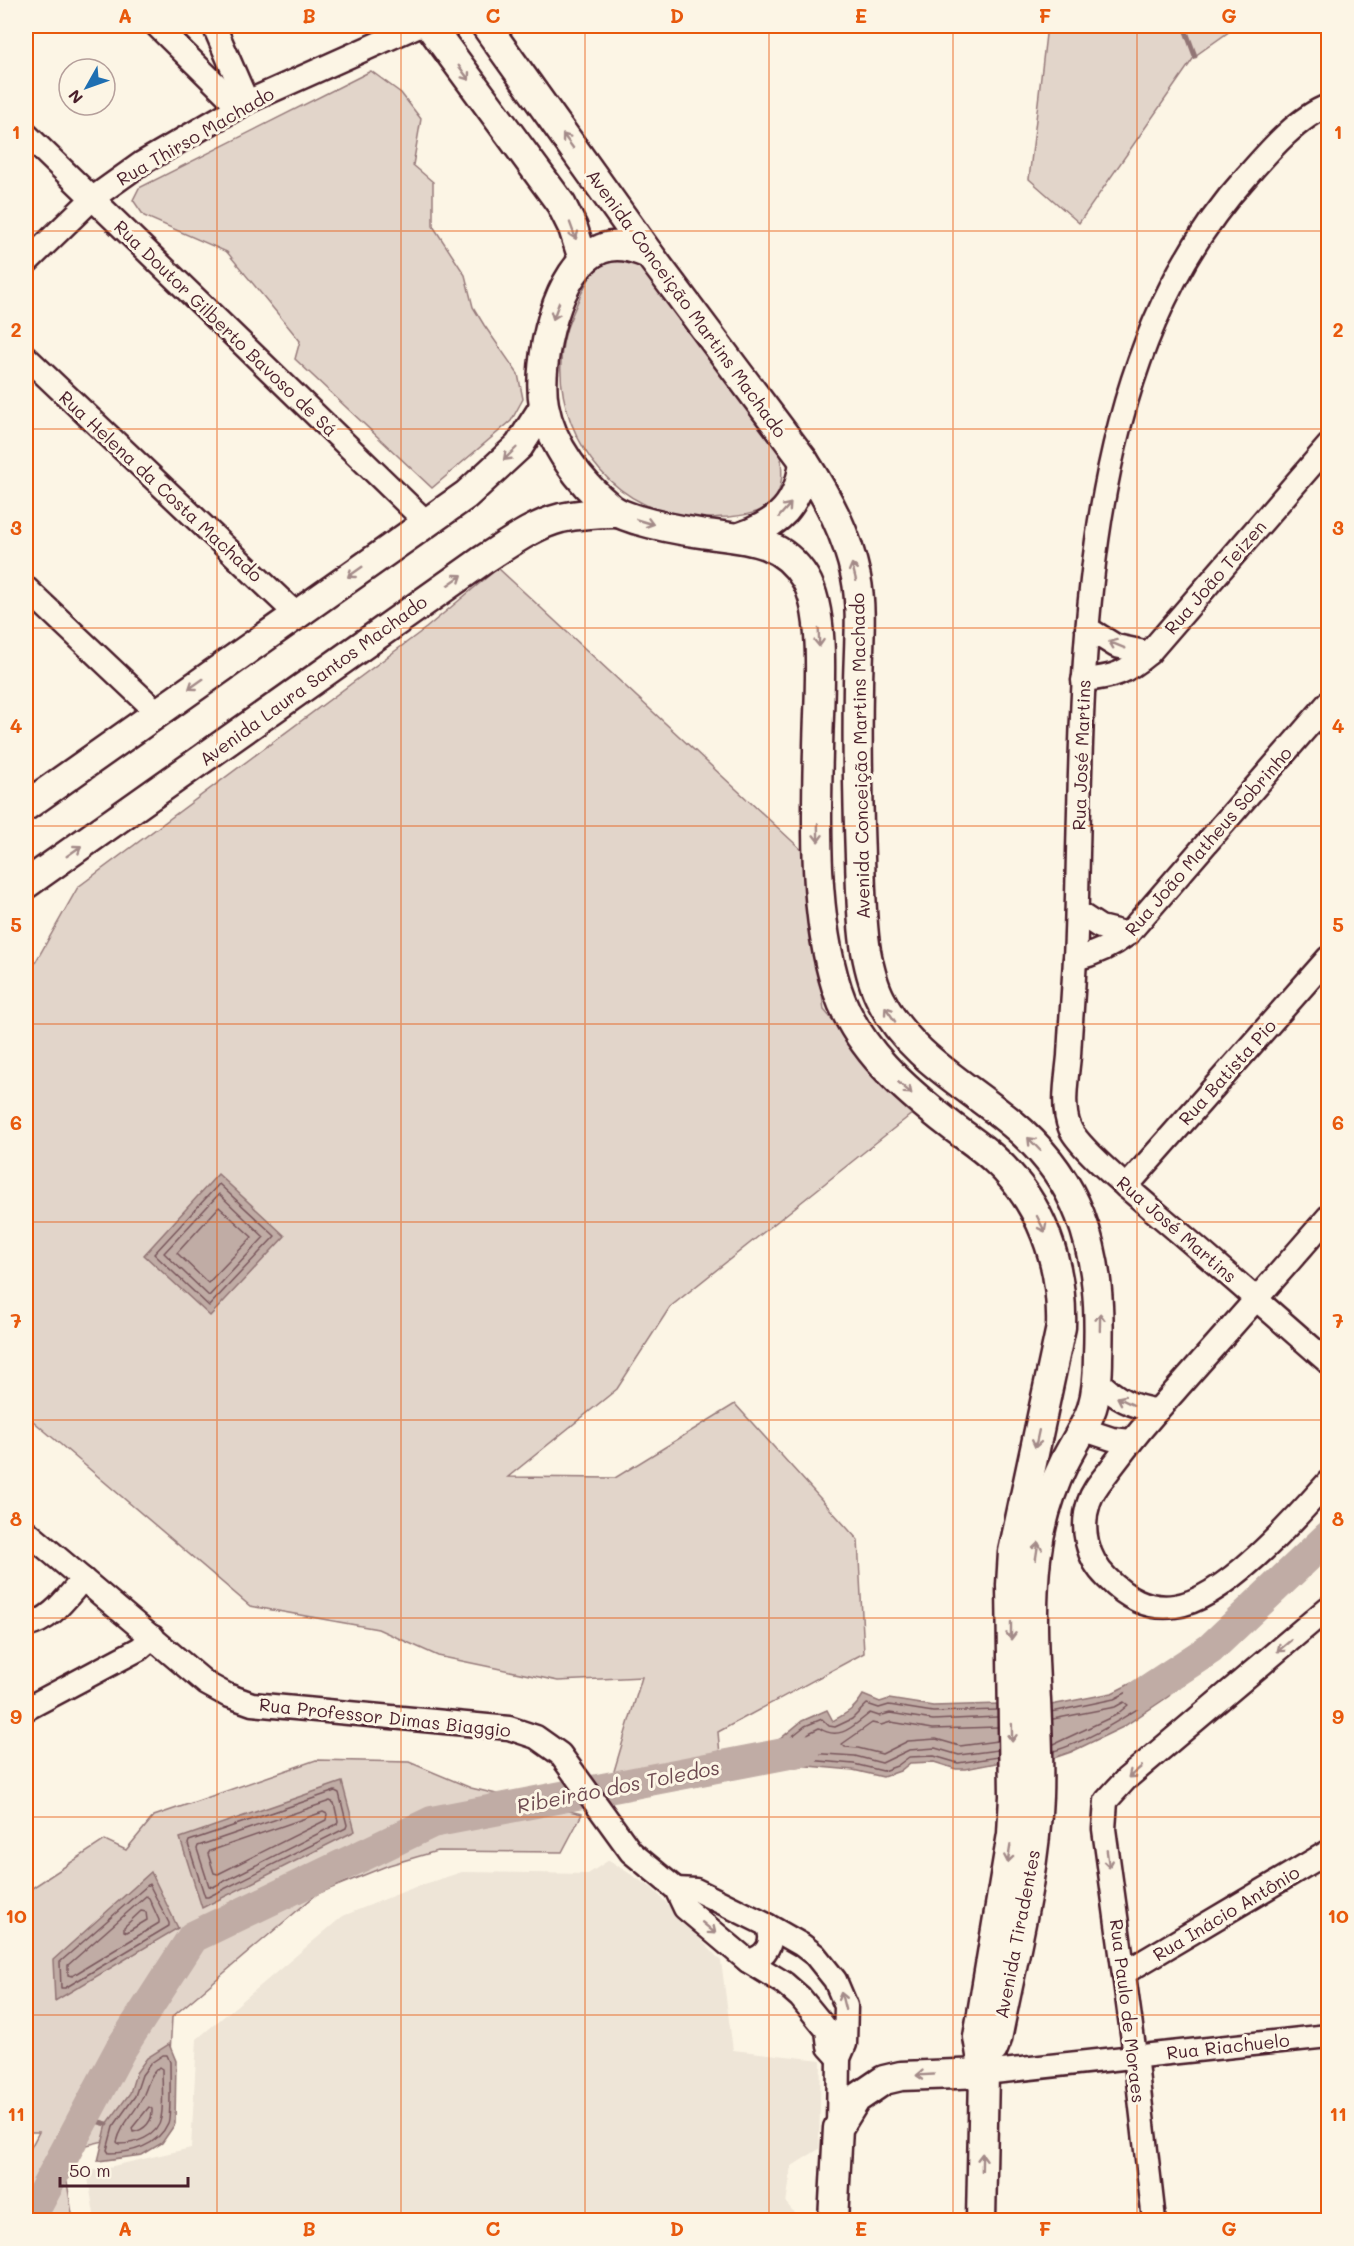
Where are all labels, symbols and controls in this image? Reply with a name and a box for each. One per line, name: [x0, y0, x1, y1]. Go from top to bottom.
text: A: [118, 2, 132, 28]
text: B: [302, 2, 316, 28]
text: C: [486, 2, 501, 28]
text: D: [670, 2, 684, 28]
text: E: [855, 2, 867, 28]
text: F: [1039, 2, 1052, 28]
text: G: [1221, 2, 1237, 28]
north arrow: [57, 57, 117, 117]
one-way arrow: [458, 64, 471, 80]
street label: Rua Thirso Machado: [112, 81, 278, 191]
text: N: [63, 86, 87, 108]
text: 1: [12, 118, 20, 144]
text: 1: [1334, 118, 1342, 144]
one-way arrow: [562, 133, 574, 149]
street label: Avenida Conceição Martins Machado: [581, 164, 793, 442]
street label: Rua Doutor Gilberto Bavoso de Sá: [109, 215, 343, 441]
one-way arrow: [568, 221, 579, 240]
one-way arrow: [549, 301, 560, 320]
text: 2: [10, 316, 22, 342]
text: 2: [1332, 316, 1344, 342]
street label: Rua Helena da Costa Machado: [54, 385, 268, 587]
one-way arrow: [503, 447, 518, 462]
one-way arrow: [778, 503, 792, 518]
text: 3: [10, 514, 22, 540]
text: 3: [1332, 514, 1344, 540]
street label: Rua João Teizen: [1159, 515, 1271, 639]
one-way arrow: [635, 517, 654, 528]
one-way arrow: [848, 563, 860, 582]
one-way arrow: [348, 566, 364, 578]
one-way arrow: [446, 573, 463, 586]
street label: Avenida Laura Santos Machado: [194, 589, 432, 771]
street label: Avenida Conceição Martins Machado: [845, 592, 875, 919]
one-way arrow: [813, 628, 825, 648]
one-way arrow: [1108, 639, 1126, 650]
one-way arrow: [188, 678, 204, 691]
street label: Rua José Martins: [1066, 679, 1096, 831]
text: 4: [10, 712, 23, 738]
text: 4: [1332, 712, 1345, 738]
street label: Rua João Matheus Sobrinho: [1119, 741, 1297, 941]
one-way arrow: [812, 823, 824, 843]
one-way arrow: [65, 845, 81, 857]
text: 5: [10, 911, 22, 937]
text: 5: [1332, 911, 1344, 937]
one-way arrow: [884, 1006, 896, 1022]
street label: Rua Batista Pio: [1173, 1014, 1281, 1130]
one-way arrow: [897, 1081, 912, 1095]
text: 6: [10, 1109, 22, 1135]
text: 6: [1332, 1109, 1344, 1135]
one-way arrow: [1027, 1136, 1041, 1151]
street label: Rua José Martins: [1112, 1170, 1242, 1288]
one-way arrow: [1036, 1215, 1048, 1233]
text: 7: [10, 1307, 22, 1333]
text: 7: [1332, 1307, 1344, 1333]
one-way arrow: [1094, 1312, 1105, 1332]
one-way arrow: [1116, 1395, 1134, 1407]
one-way arrow: [1030, 1429, 1042, 1448]
text: 8: [10, 1505, 22, 1531]
text: 8: [1332, 1505, 1344, 1531]
one-way arrow: [1032, 1541, 1043, 1561]
one-way arrow: [1005, 1621, 1017, 1641]
one-way arrow: [1277, 1639, 1292, 1653]
street label: Rua Professor Dimas Biaggio: [258, 1692, 512, 1742]
text: 9: [10, 1703, 22, 1729]
text: 9: [1332, 1703, 1344, 1729]
one-way arrow: [1007, 1722, 1018, 1742]
water label: Ribeirão dos Toledos: [514, 1754, 722, 1818]
one-way arrow: [1127, 1765, 1143, 1778]
one-way arrow: [1003, 1843, 1014, 1863]
street label: Avenida Tiradentes: [989, 1848, 1045, 2020]
one-way arrow: [1103, 1849, 1114, 1869]
street label: Rua Inácio Antônio: [1148, 1860, 1304, 1966]
text: 10: [5, 1902, 27, 1928]
text: 10: [1327, 1902, 1349, 1928]
street label: Rua Paulo de Moraes: [1105, 1918, 1151, 2104]
one-way arrow: [701, 1921, 717, 1934]
one-way arrow: [836, 1992, 848, 2011]
street label: Rua Riachuelo: [1165, 2028, 1291, 2064]
one-way arrow: [916, 2070, 936, 2081]
text: 11: [7, 2100, 25, 2126]
text: 11: [1329, 2100, 1347, 2126]
scale bar: [60, 2150, 188, 2188]
one-way arrow: [976, 2153, 988, 2173]
text: 50 m: [69, 2158, 111, 2182]
text: A: [118, 2215, 132, 2241]
text: B: [302, 2215, 316, 2241]
text: C: [486, 2215, 501, 2241]
text: D: [670, 2215, 684, 2241]
text: E: [855, 2215, 867, 2241]
text: F: [1039, 2215, 1052, 2241]
text: G: [1221, 2215, 1237, 2241]

